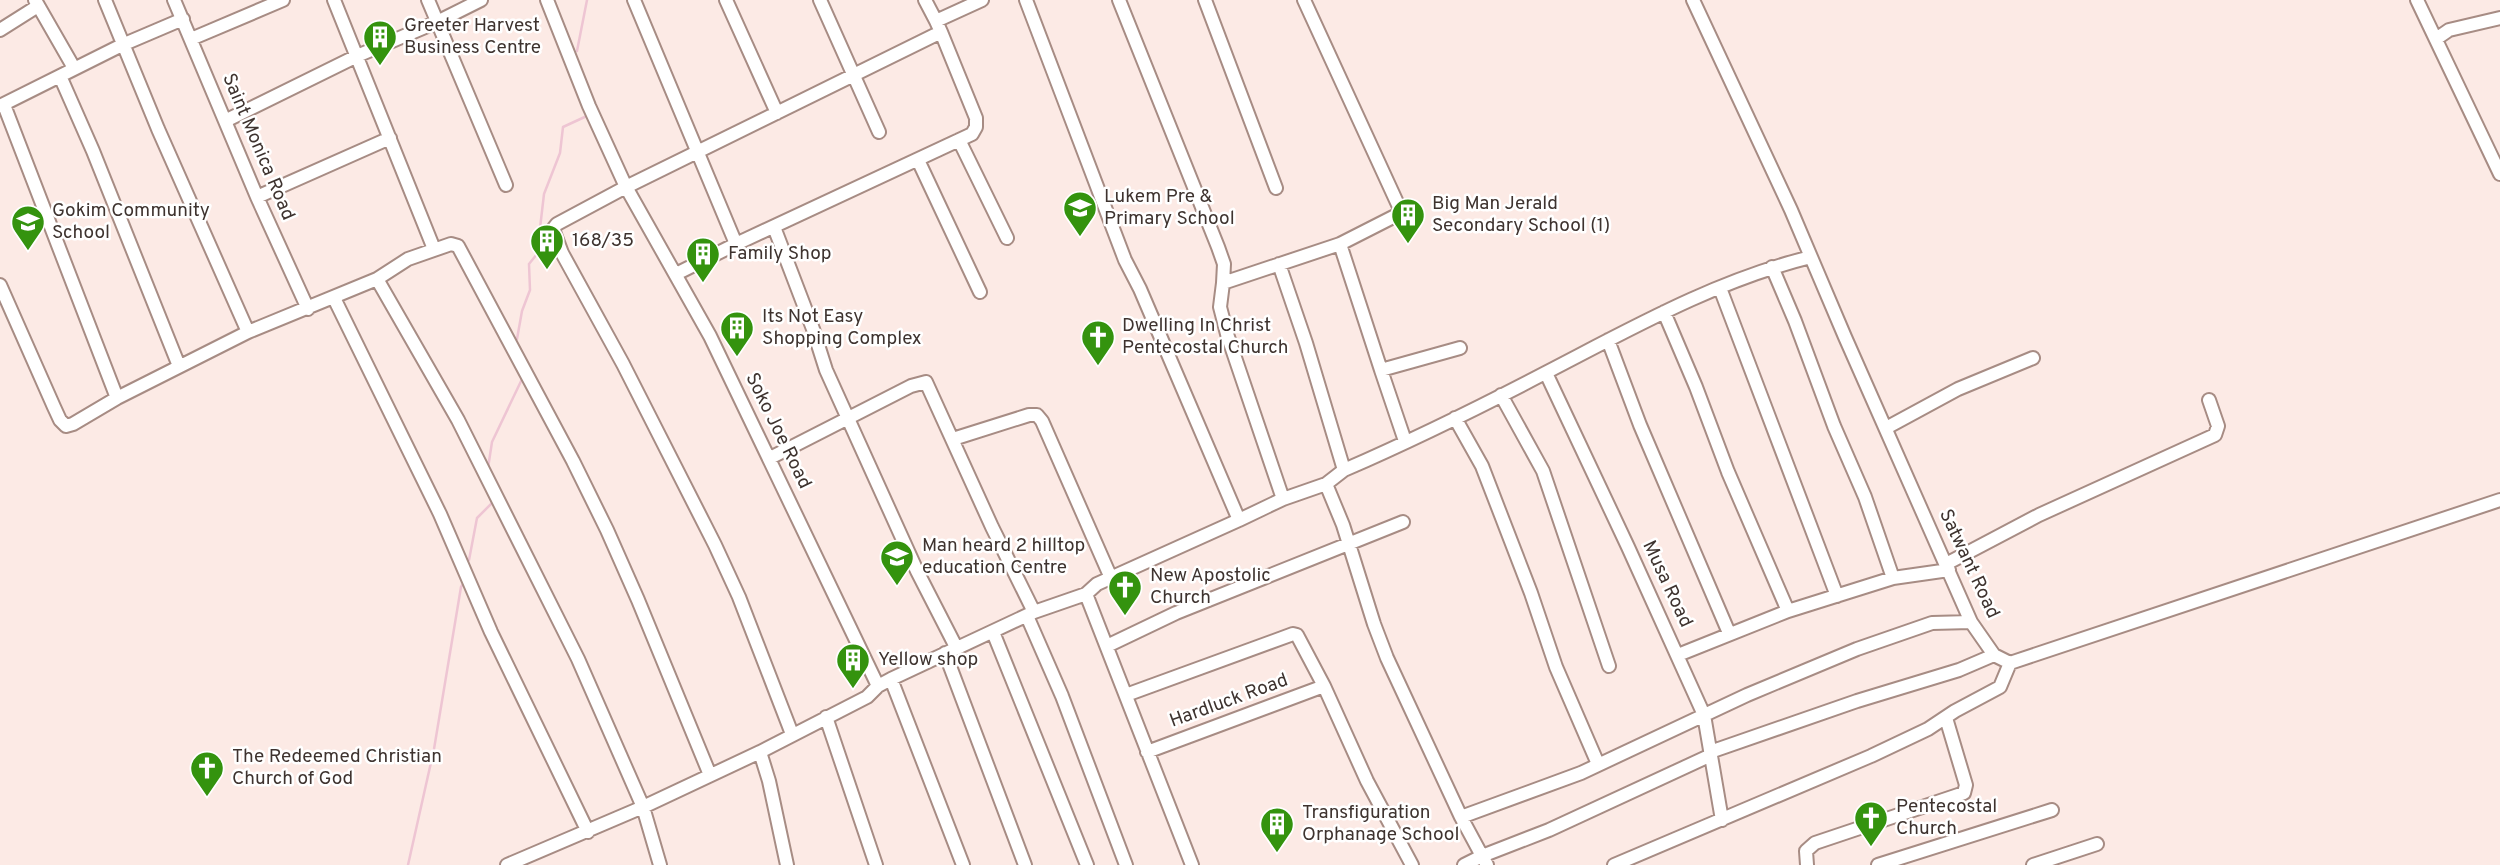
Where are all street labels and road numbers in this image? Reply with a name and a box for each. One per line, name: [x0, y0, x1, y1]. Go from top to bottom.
street label: Saint Monica Road: [216, 70, 300, 224]
street label: Soko Joe Road: [740, 369, 816, 493]
street label: Satwant Road: [1933, 506, 2005, 622]
street label: Musa Road: [1636, 537, 1698, 631]
street label: Hardluck Road: [1167, 668, 1291, 734]

